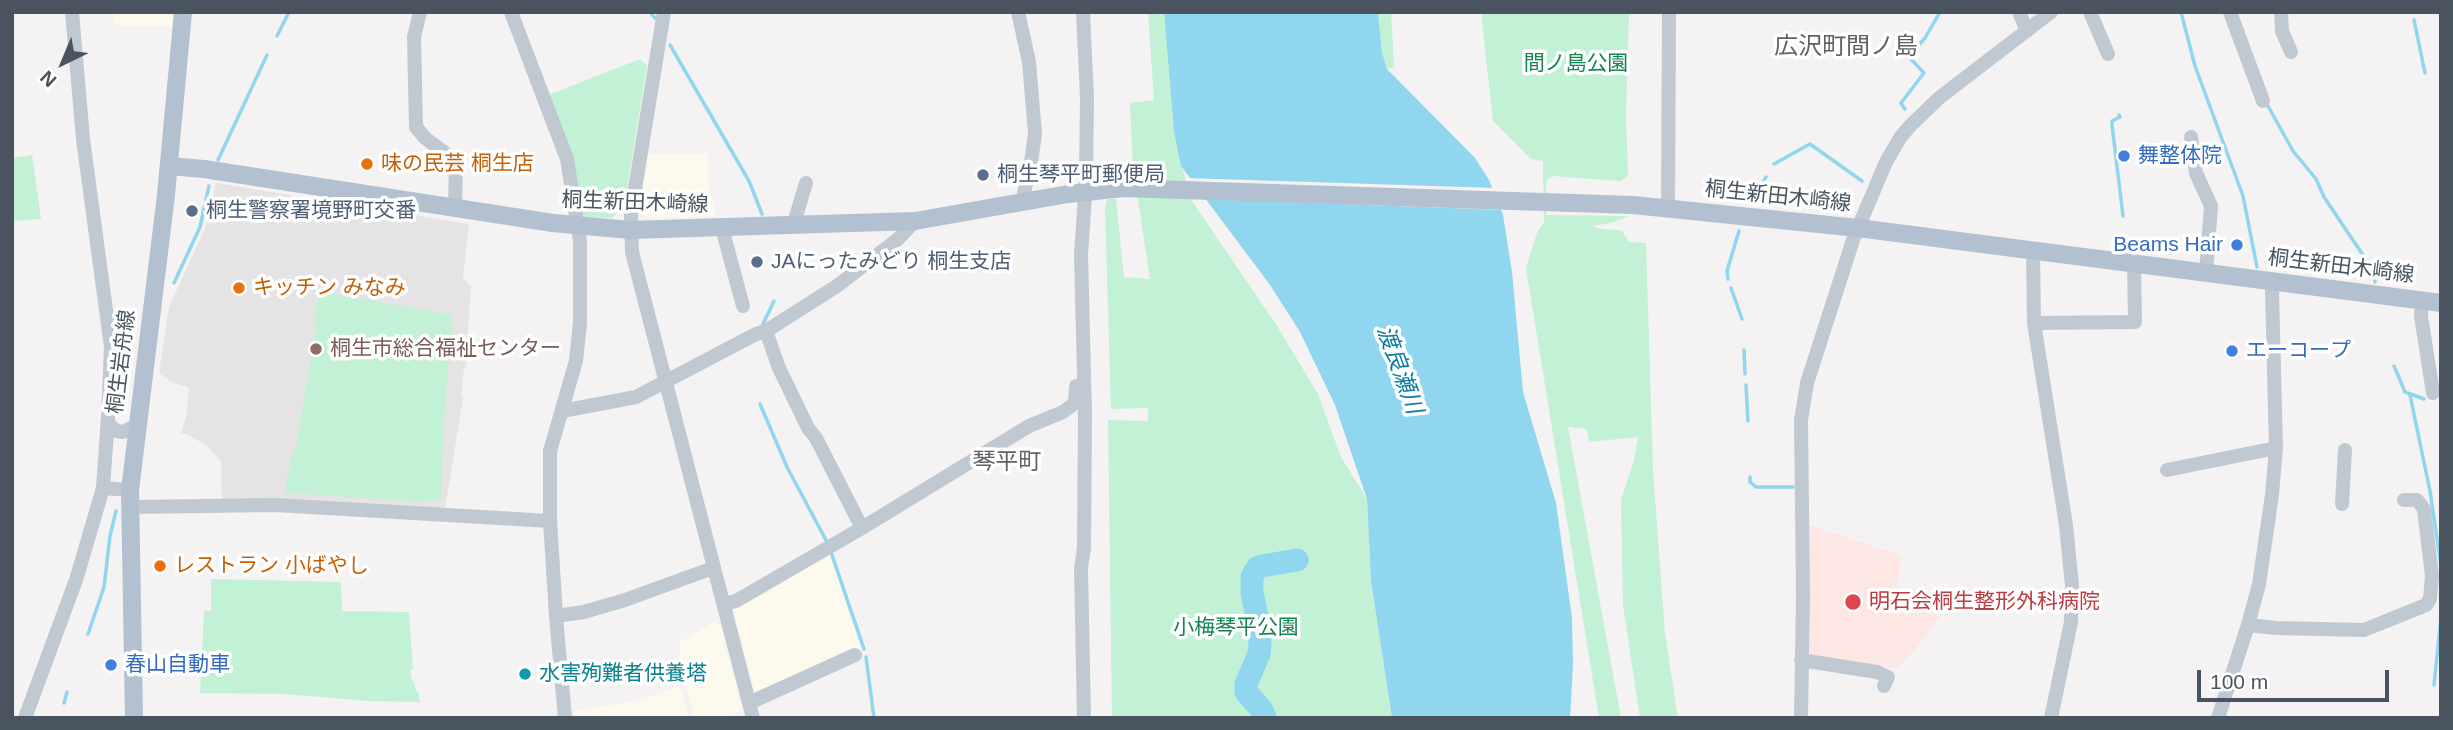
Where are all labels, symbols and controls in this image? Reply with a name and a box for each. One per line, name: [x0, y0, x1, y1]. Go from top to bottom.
north arrow: [28, 28, 98, 98]
district label: 広沢町間ノ島: [1774, 33, 1918, 61]
park label: 間ノ島公園: [1524, 51, 1628, 77]
text: N: [36, 66, 61, 91]
place label: 舞整体院: [2138, 143, 2222, 169]
marker: 舞整体院: [2116, 148, 2132, 164]
place label: 味の民芸 桐生店: [381, 151, 534, 177]
marker: 味の民芸 桐生店: [359, 156, 375, 172]
place label: 桐生琴平町郵便局: [997, 162, 1165, 188]
marker: 桐生琴平町郵便局: [975, 167, 991, 183]
street label: 桐生新田木崎線: [1704, 177, 1852, 217]
street label: 桐生新田木崎線: [561, 188, 709, 218]
place label: 桐生警察署境野町交番: [206, 198, 416, 224]
marker: 桐生警察署境野町交番: [184, 203, 200, 219]
place label: Beams Hair: [2113, 232, 2223, 258]
marker: Beams Hair: [2229, 237, 2245, 253]
street label: 桐生新田木崎線: [2267, 246, 2415, 288]
place label: JAにったみどり 桐生支店: [771, 249, 1011, 275]
marker: JAにったみどり 桐生支店: [749, 254, 765, 270]
place label: キッチン みなみ: [253, 275, 406, 301]
marker: キッチン みなみ: [231, 280, 247, 296]
street label: 桐生岩舟線: [103, 308, 141, 416]
water label: 渡良瀬川: [1370, 322, 1428, 418]
place label: 桐生市総合福祉センター: [330, 336, 561, 362]
place label: エーコープ: [2246, 338, 2351, 364]
marker: 桐生市総合福祉センター: [308, 341, 324, 357]
marker: エーコープ: [2224, 343, 2240, 359]
district label: 琴平町: [973, 449, 1041, 477]
place label: レストラン 小ばやし: [174, 553, 369, 579]
marker: レストラン 小ばやし: [152, 558, 168, 574]
place label: 明石会桐生整形外科病院: [1869, 589, 2100, 615]
marker: 明石会桐生整形外科病院: [1843, 592, 1863, 612]
park label: 小梅琴平公園: [1173, 615, 1299, 641]
place label: 春山自動車: [125, 652, 230, 678]
scale bar: [2201, 656, 2394, 700]
marker: 春山自動車: [103, 657, 119, 673]
place label: 水害殉難者供養塔: [539, 661, 707, 687]
marker: 水害殉難者供養塔: [517, 666, 533, 682]
text: 100 m: [2210, 670, 2268, 693]

